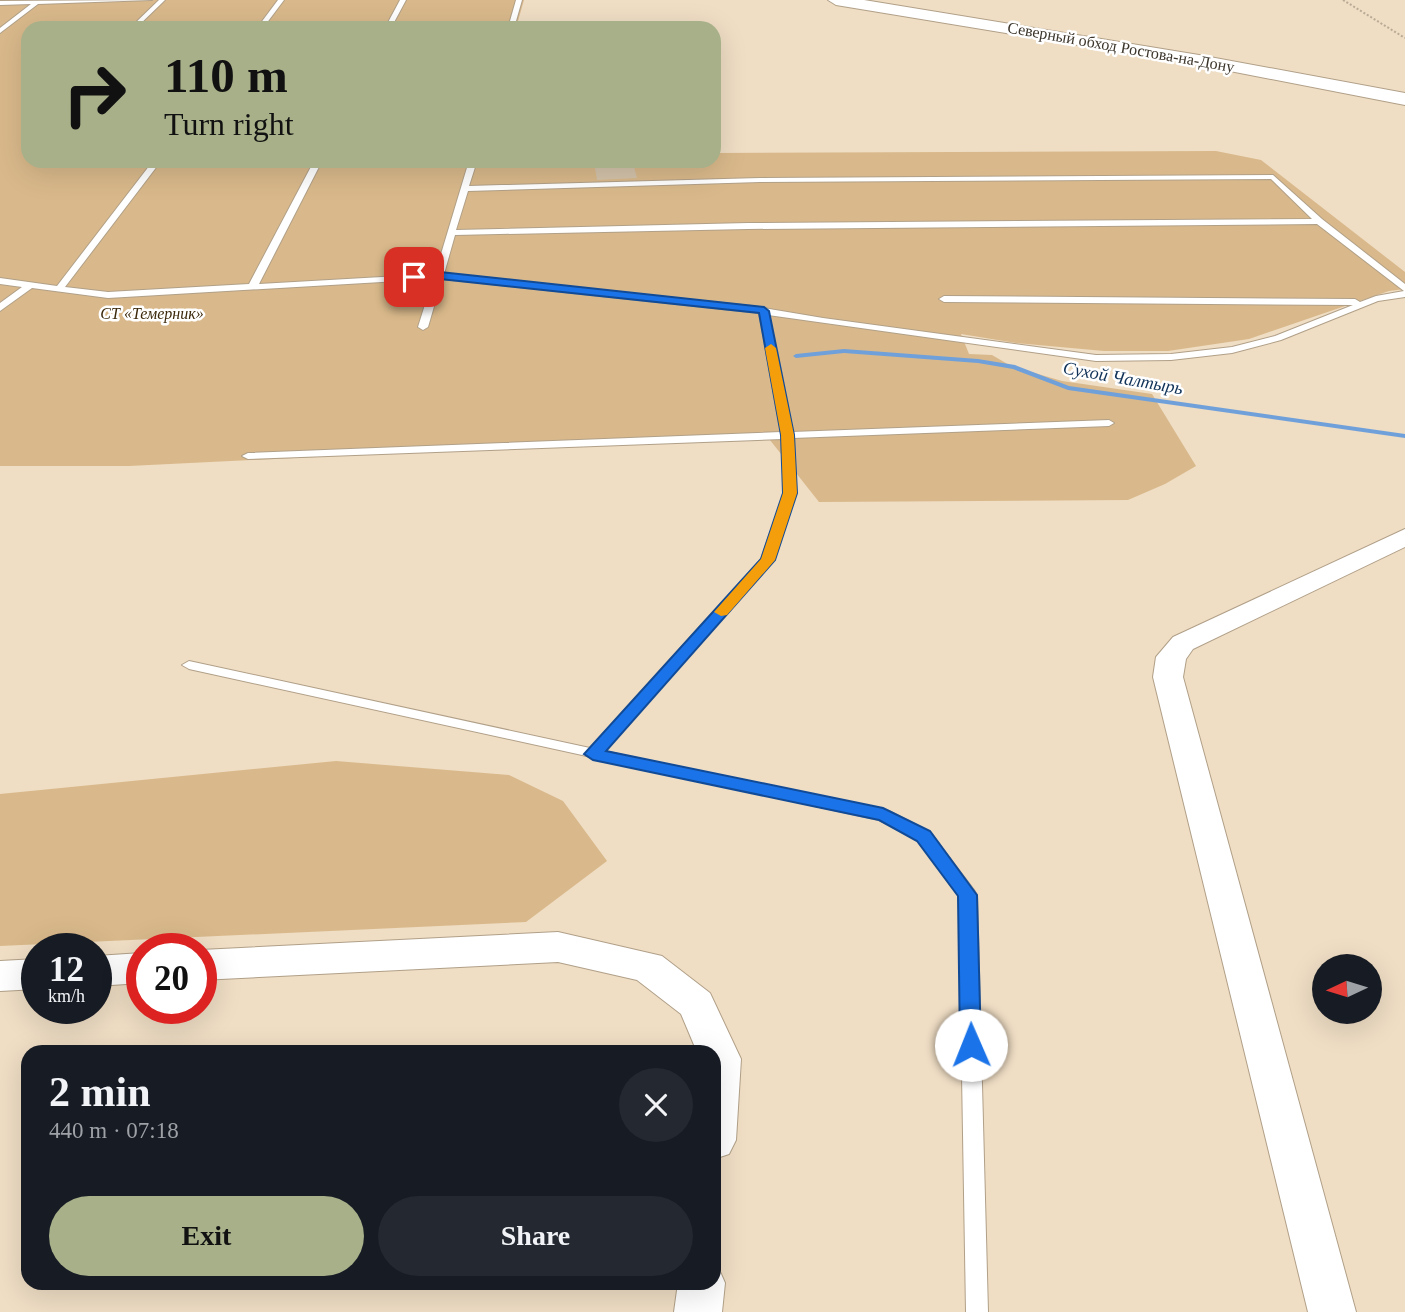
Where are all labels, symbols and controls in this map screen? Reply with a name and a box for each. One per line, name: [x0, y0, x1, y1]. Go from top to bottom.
street label: Северный обход Ростова-на-Дону: [1006, 19, 1236, 76]
text: 110 m: [164, 48, 288, 103]
icon: right: [49, 49, 140, 140]
text: Turn right: [164, 106, 294, 142]
pin: [384, 247, 444, 307]
icon: arrive: [395, 258, 433, 296]
park label: СТ «Темерник»: [100, 305, 204, 323]
water label: Сухой Чалтырь: [1061, 358, 1185, 398]
speed limit sign: 20: [126, 933, 217, 1024]
text: 12: [49, 950, 84, 989]
north arrow: [1312, 954, 1382, 1024]
map controls: [1312, 954, 1382, 1024]
text: km/h: [48, 986, 85, 1006]
position arrow: [934, 1008, 1008, 1082]
button: close: [619, 1068, 693, 1142]
text: 2 min: [49, 1069, 151, 1115]
text: 440 m · 07:18: [49, 1118, 179, 1143]
button: Exit: [49, 1196, 364, 1276]
button: Share: [378, 1196, 693, 1276]

